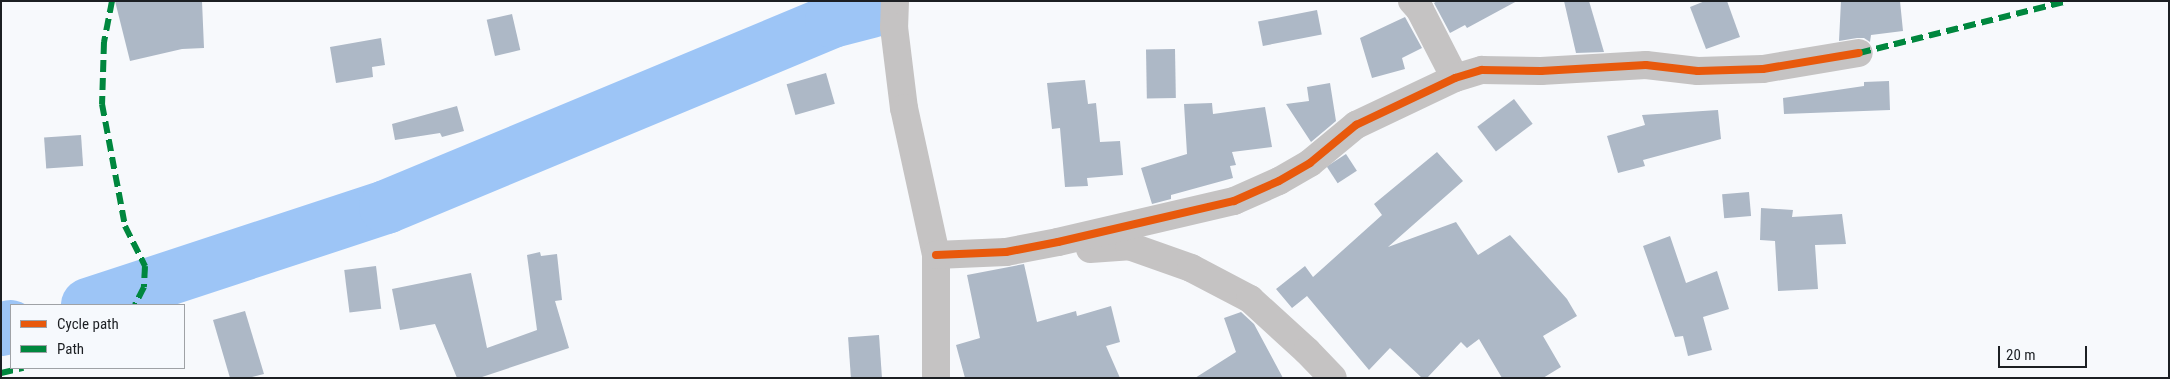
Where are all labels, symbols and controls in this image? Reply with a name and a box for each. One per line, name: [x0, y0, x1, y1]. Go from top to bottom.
legend: [10, 304, 185, 369]
text: Cycle path: [57, 315, 119, 333]
scale bar: [2000, 336, 2089, 368]
text: Path: [57, 340, 84, 358]
text: 20 m: [2006, 346, 2036, 364]

